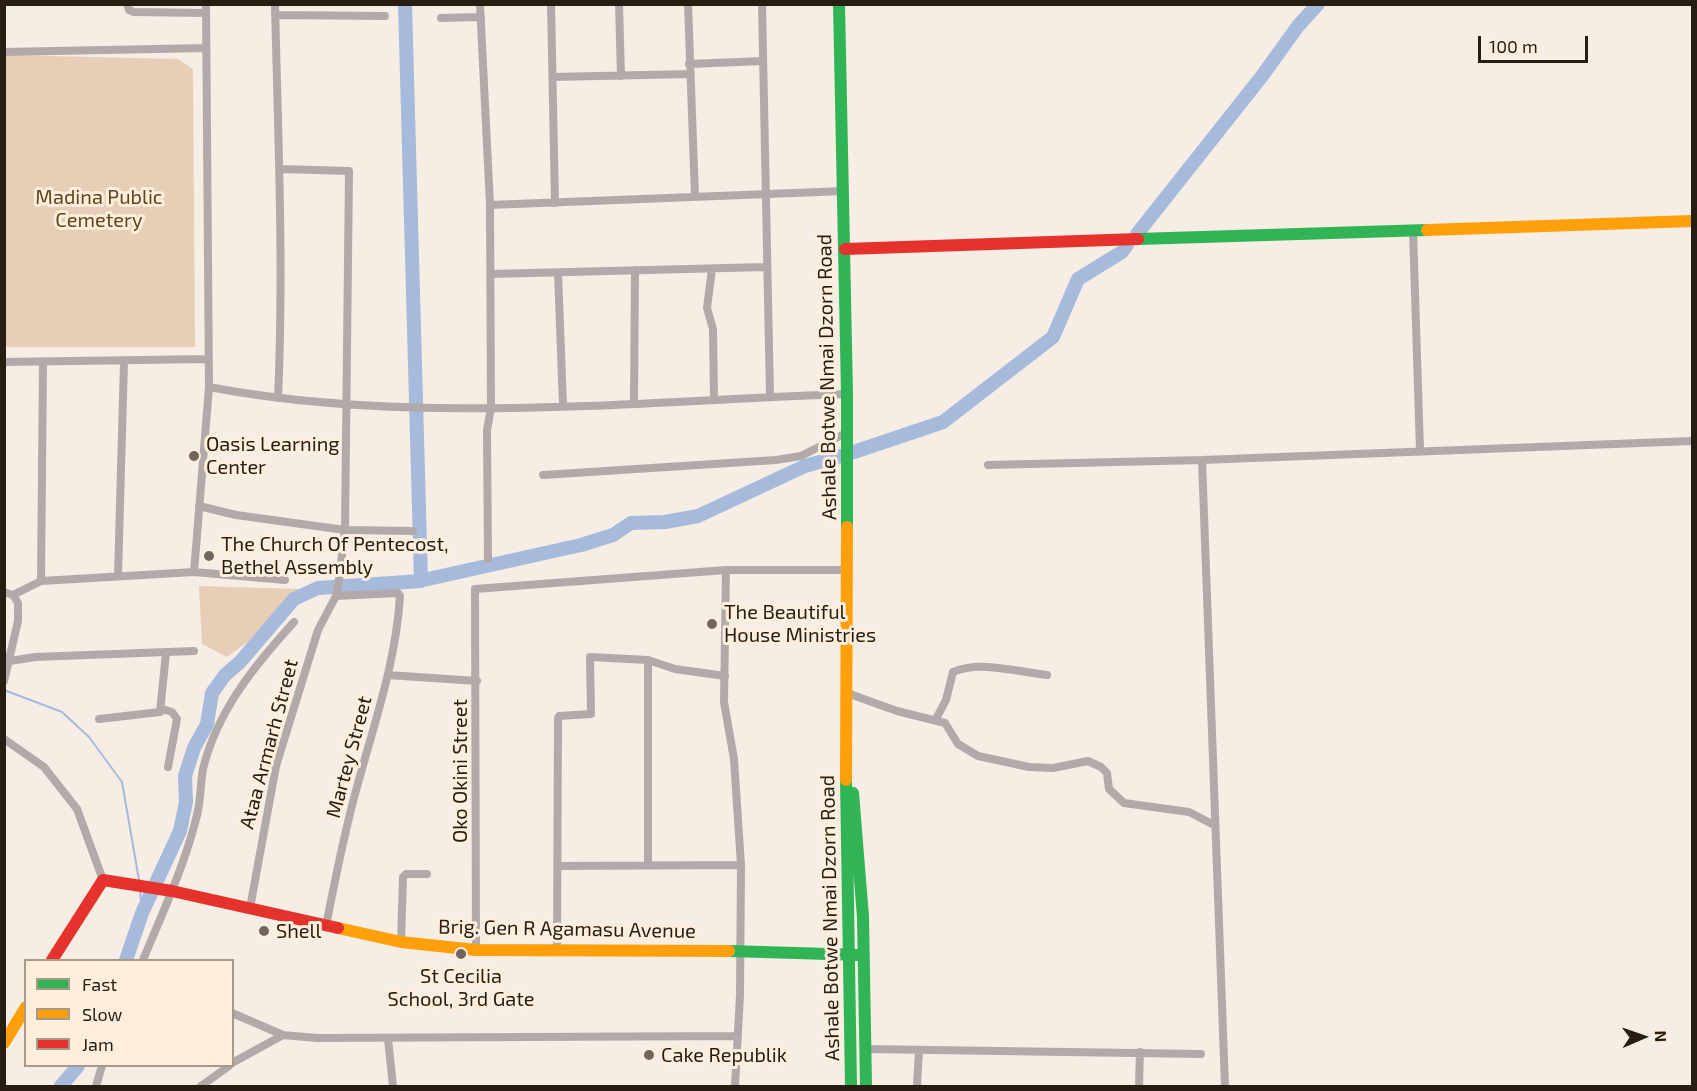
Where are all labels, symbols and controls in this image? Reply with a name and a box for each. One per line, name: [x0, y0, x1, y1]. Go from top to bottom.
scale bar: [1481, 24, 1590, 62]
text: 100 m: [1489, 35, 1538, 57]
park label: Madina Public Cemetery: [35, 185, 163, 232]
street label: Ashale Botwe Nmai Dzorn Road: [813, 234, 841, 520]
place label: Oasis Learning Center: [206, 432, 339, 479]
marker: Oasis Learning Center: [187, 449, 201, 463]
place label: The Church Of Pentecost, Bethel Assembly: [221, 532, 449, 579]
marker: The Church Of Pentecost, Bethel Assembly: [202, 549, 216, 563]
place label: The Beautiful House Ministries: [724, 600, 876, 647]
marker: The Beautiful House Ministries: [705, 617, 719, 631]
street label: Ataa Armarh Street: [235, 656, 303, 832]
street label: Martey Street: [321, 693, 377, 821]
street label: Oko Okini Street: [448, 699, 472, 843]
street label: Ashale Botwe Nmai Dzorn Road: [816, 775, 844, 1061]
street label: Brig. Gen R Agamasu Avenue: [438, 915, 696, 943]
place label: Shell: [276, 919, 321, 943]
marker: Shell: [257, 924, 271, 938]
marker: St Cecilia School, 3rd Gate: [454, 947, 468, 961]
legend: [24, 959, 234, 1067]
place label: St Cecilia School, 3rd Gate: [387, 964, 535, 1011]
text: Fast: [82, 973, 117, 995]
text: Slow: [82, 1003, 122, 1025]
north arrow: [1613, 1007, 1673, 1067]
text: N: [1652, 1030, 1671, 1042]
text: Jam: [82, 1033, 114, 1055]
place label: Cake Republik: [661, 1043, 787, 1067]
marker: Cake Republik: [642, 1048, 656, 1062]

